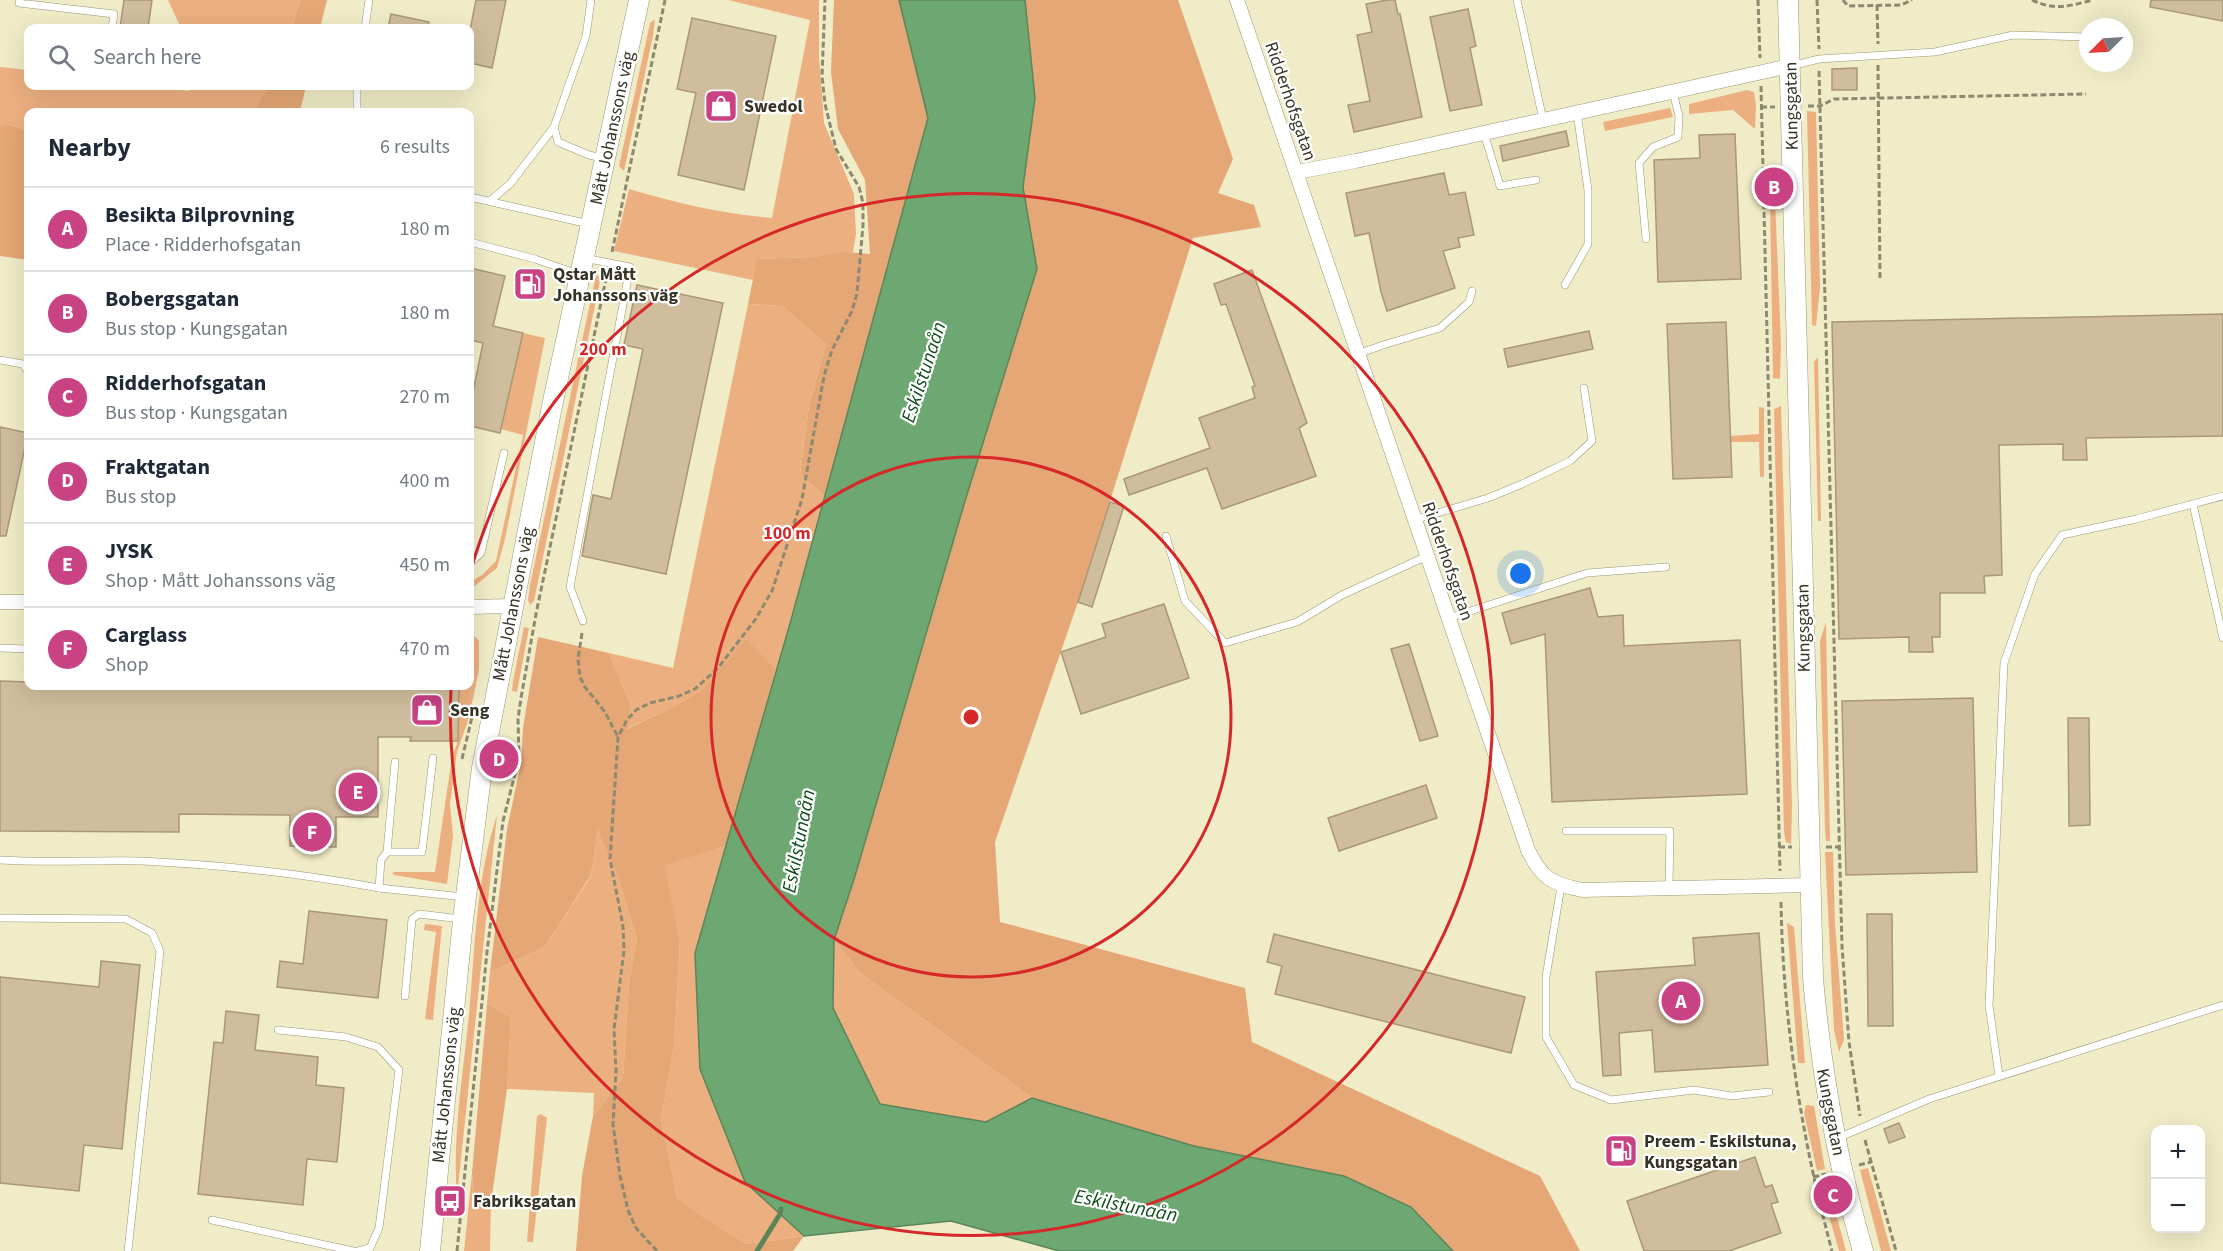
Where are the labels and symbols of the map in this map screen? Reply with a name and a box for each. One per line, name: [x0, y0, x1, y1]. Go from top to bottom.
north arrow: [2079, 18, 2133, 72]
street label: Ridderhofsgatan: [1258, 38, 1323, 164]
street label: Mått Johanssons väg: [584, 49, 641, 207]
street label: Kungsgatan: [1778, 61, 1805, 151]
shop icon: Swedol: [703, 88, 739, 124]
place label: Swedol: [744, 94, 803, 119]
pin: B: [1754, 164, 1794, 210]
place label: Qstar Mått Johanssons väg: [553, 262, 679, 308]
fuel station icon: Qstar Mått Johanssons väg: [512, 266, 548, 302]
water label: Eskilstunaån: [894, 318, 953, 426]
text: 200 m: [579, 337, 627, 362]
street label: Ridderhofsgatan: [1415, 498, 1480, 624]
text: 100 m: [763, 521, 811, 546]
street label: Mått Johanssons väg: [486, 525, 541, 683]
your location: [1506, 559, 1535, 588]
street label: Kungsgatan: [1790, 583, 1817, 673]
shop icon: Seng: [409, 692, 445, 728]
place label: Seng: [450, 698, 490, 723]
centre of rings: [961, 707, 981, 727]
pin: D: [480, 736, 518, 782]
pin: E: [338, 770, 378, 814]
water label: Eskilstunaån: [775, 787, 823, 895]
pin: F: [292, 810, 332, 854]
pin: A: [1662, 978, 1700, 1024]
street label: Mått Johanssons väg: [426, 1006, 467, 1164]
street label: Kungsgatan: [1810, 1066, 1851, 1158]
place label: Preem - Eskilstuna, Kungsgatan: [1644, 1129, 1797, 1175]
fuel station icon: Preem - Eskilstuna, Kungsgatan: [1603, 1133, 1639, 1169]
pin: C: [1814, 1172, 1852, 1218]
water label: Eskilstunaån: [1072, 1182, 1180, 1230]
bus stop icon: Fabriksgatan: [432, 1183, 468, 1219]
place label: Fabriksgatan: [473, 1189, 576, 1214]

